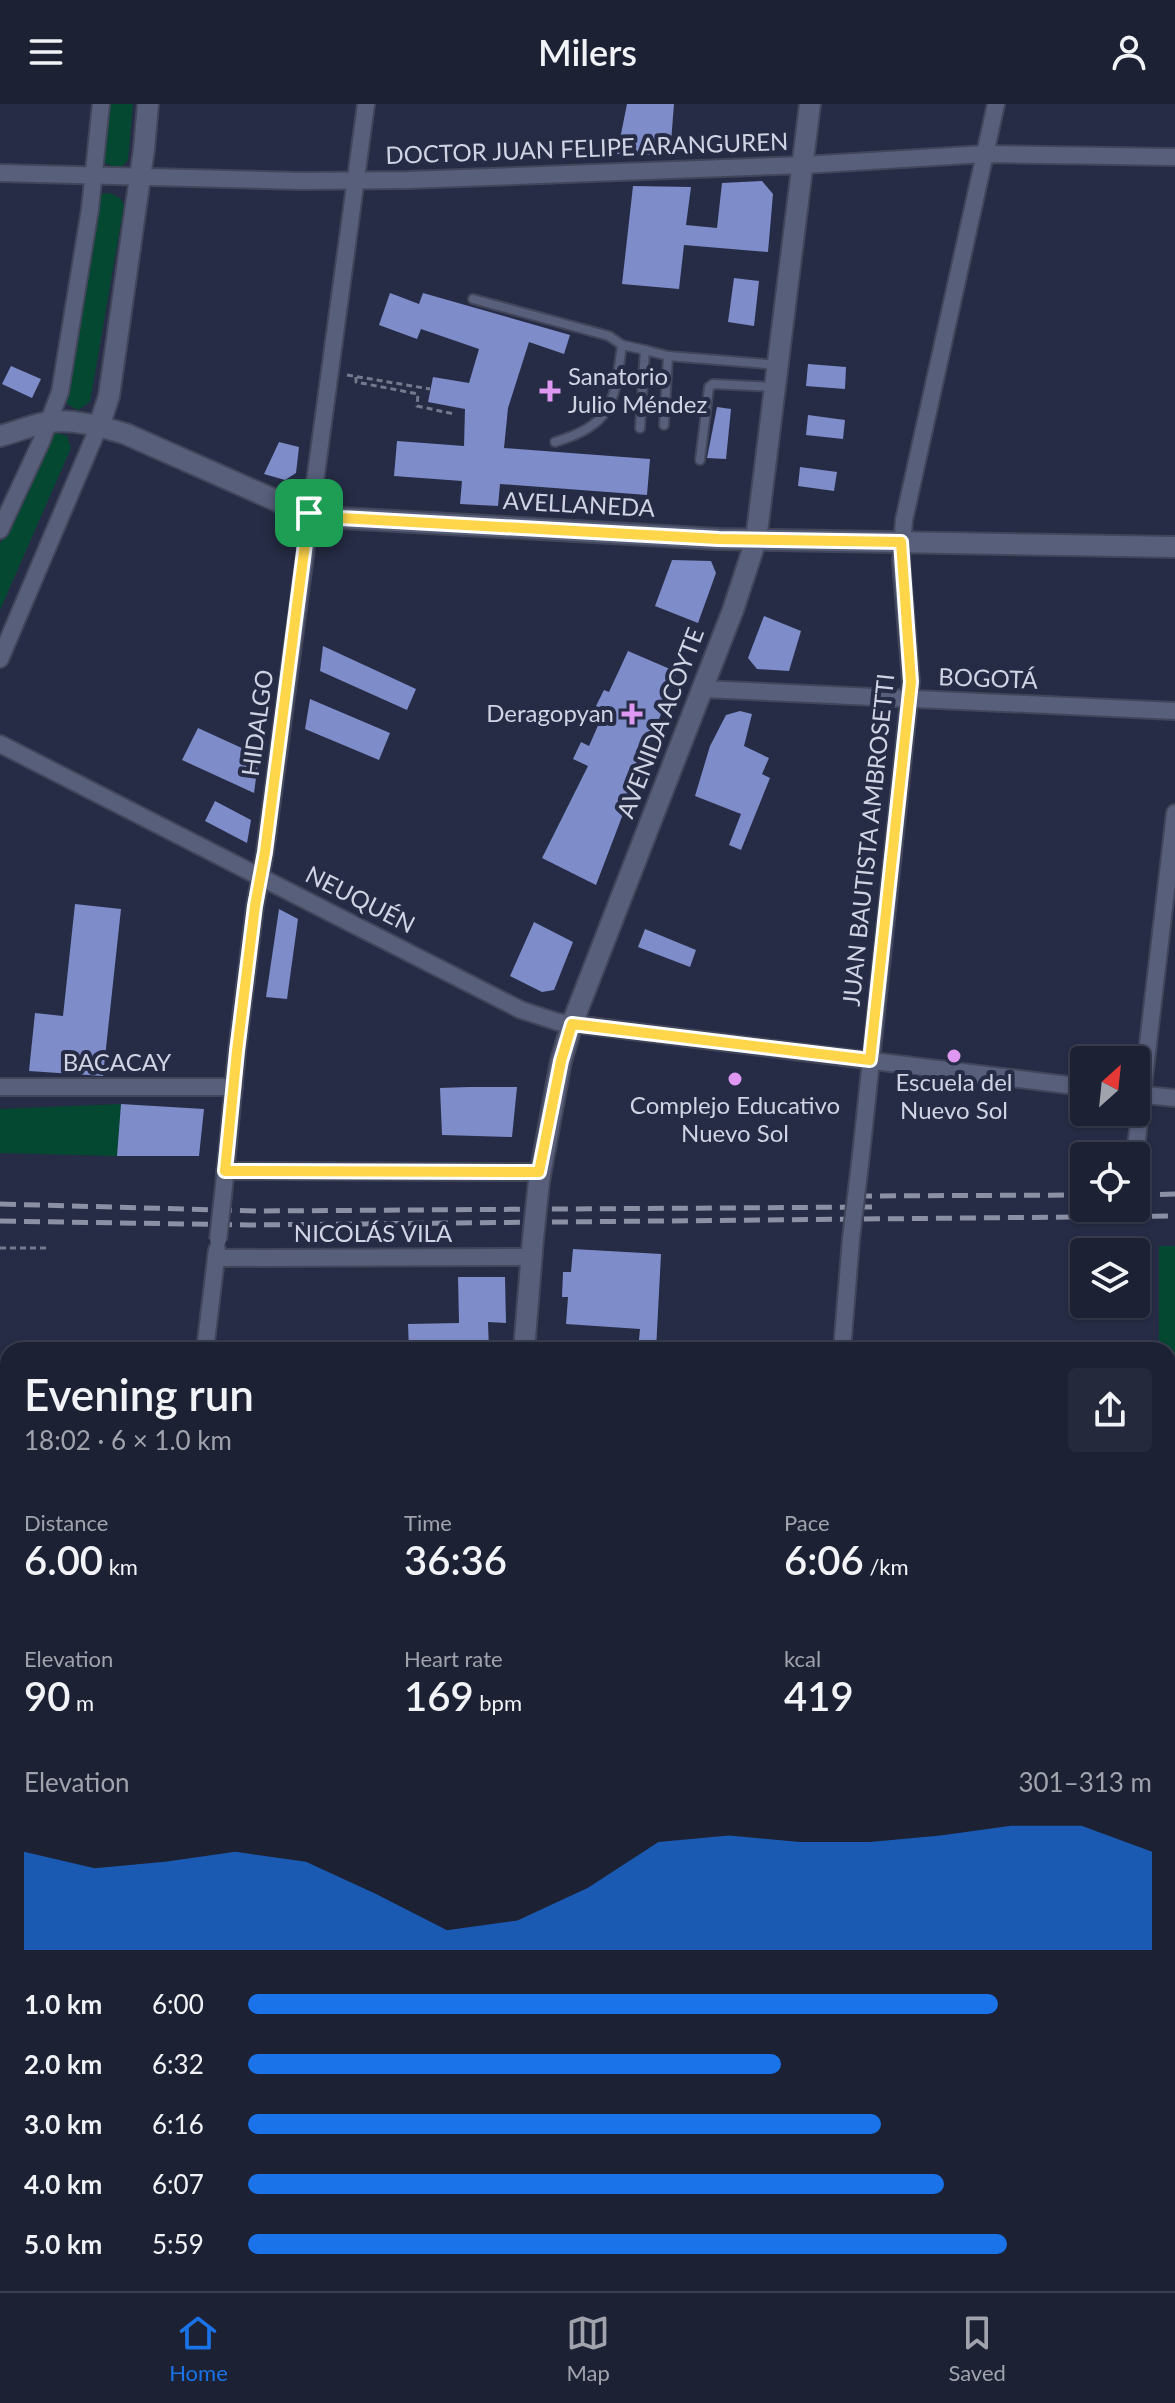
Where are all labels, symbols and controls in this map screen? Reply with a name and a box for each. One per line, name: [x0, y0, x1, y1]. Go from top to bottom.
icon: menu: [24, 30, 68, 74]
text: Milers: [538, 30, 637, 74]
icon: person: [1107, 30, 1151, 74]
street label: DOCTOR JUAN FELIPE ARANGUREN: [385, 126, 789, 169]
place label: Sanatorio Julio Méndez: [568, 361, 707, 418]
marker: Sanatorio Julio Méndez: [539, 380, 561, 402]
pin: [275, 479, 343, 547]
street label: AVELLANEDA: [502, 485, 657, 522]
icon: arrive: [287, 491, 331, 535]
street label: AVENIDA ACOYTE: [610, 623, 709, 822]
street label: BOGOTÁ: [938, 661, 1039, 694]
street label: HIDALGO: [235, 668, 278, 778]
street label: JUAN BAUTISTA AMBROSETTI: [836, 672, 899, 1008]
place label: Deragopyan: [486, 698, 614, 727]
marker: Deragopyan: [621, 703, 643, 725]
street label: NEUQUÉN: [301, 859, 420, 939]
north arrow: [1070, 1046, 1150, 1126]
map controls: [1070, 1046, 1150, 1318]
street label: BACACAY: [63, 1047, 171, 1076]
marker: Escuela del Nuevo Sol: [945, 1047, 963, 1065]
place label: Escuela del Nuevo Sol: [895, 1067, 1013, 1124]
marker: Complejo Educativo Nuevo Sol: [726, 1070, 744, 1088]
place label: Complejo Educativo Nuevo Sol: [630, 1090, 840, 1147]
button: locate: [1070, 1142, 1150, 1222]
street label: NICOLÁS VILA: [294, 1218, 453, 1247]
button: layers: [1070, 1238, 1150, 1318]
text: Evening run: [24, 1368, 254, 1420]
button: share: [1068, 1368, 1152, 1452]
text: 18:02 · 6 × 1.0 km: [24, 1424, 232, 1456]
text: Distance: [24, 1509, 108, 1536]
text: Time: [404, 1509, 452, 1536]
text: Pace: [784, 1509, 830, 1536]
text: 6.00: [24, 1536, 103, 1584]
text: 36:36: [404, 1536, 507, 1584]
text: 6:06: [784, 1536, 864, 1584]
text: km: [103, 1553, 138, 1580]
text: /km: [864, 1553, 909, 1580]
text: Elevation: [24, 1645, 113, 1672]
text: Heart rate: [404, 1645, 503, 1672]
text: kcal: [784, 1645, 821, 1672]
text: 90: [24, 1672, 70, 1720]
text: 169: [404, 1672, 474, 1720]
text: 419: [784, 1672, 854, 1720]
text: m: [70, 1689, 94, 1716]
text: bpm: [474, 1689, 522, 1716]
text: Elevation: [24, 1766, 130, 1798]
text: 301–313 m: [1018, 1766, 1152, 1798]
text: 1.0 km: [24, 1988, 102, 2020]
text: 6:00: [152, 1988, 204, 2020]
text: 2.0 km: [24, 2048, 102, 2080]
text: 6:32: [152, 2048, 204, 2080]
text: 3.0 km: [24, 2108, 102, 2140]
text: 6:16: [152, 2108, 204, 2140]
text: 4.0 km: [24, 2168, 102, 2200]
text: 6:07: [152, 2168, 204, 2200]
text: 5.0 km: [24, 2228, 102, 2260]
text: 5:59: [152, 2228, 204, 2260]
tab: Home: [169, 2311, 228, 2386]
tab: Map: [566, 2311, 610, 2386]
tab: Saved: [948, 2311, 1006, 2386]

